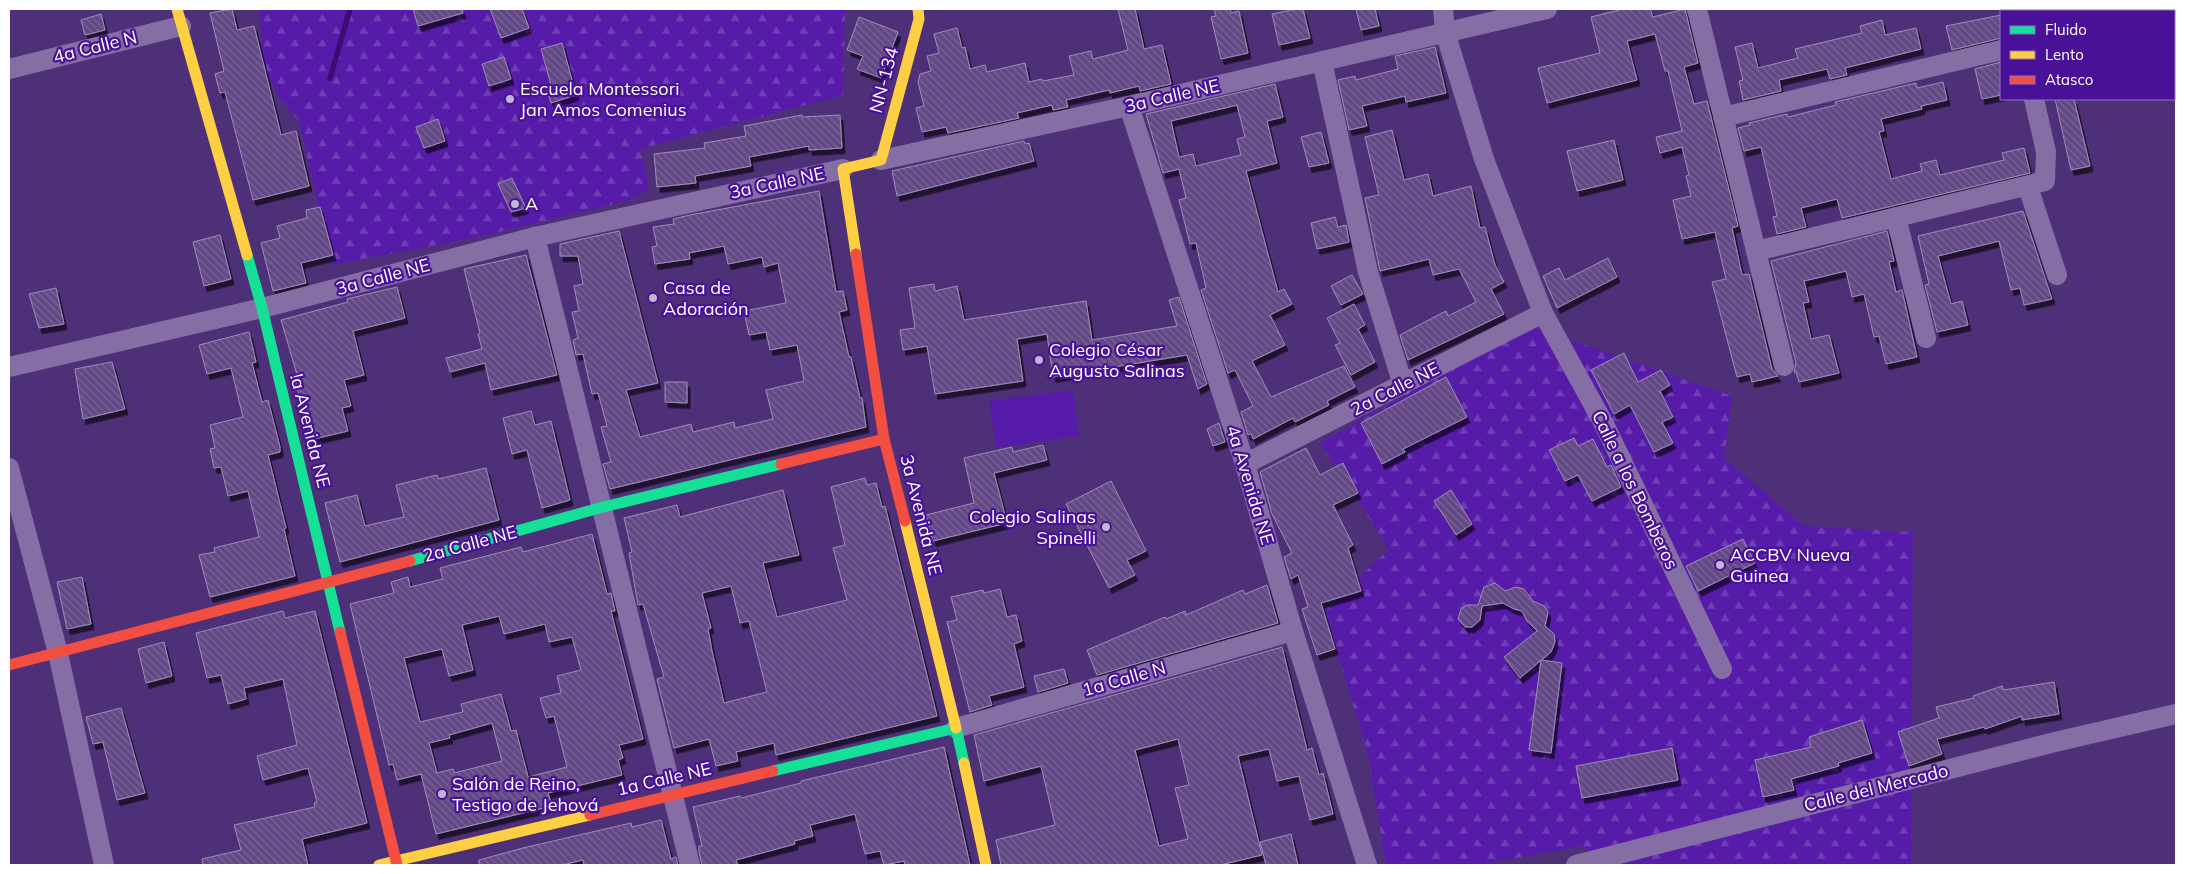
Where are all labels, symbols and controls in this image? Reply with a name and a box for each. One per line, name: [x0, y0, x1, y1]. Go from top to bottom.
legend: [2000, 10, 2175, 100]
text: Fluido: [2045, 20, 2087, 39]
street label: 4a Calle N: [51, 25, 139, 68]
street label: NN-134: [864, 44, 903, 115]
text: Lento: [2045, 45, 2084, 64]
text: Atasco: [2045, 70, 2093, 89]
street label: 3a Calle NE: [1122, 73, 1221, 118]
place label: Escuela Montessori Jan Amos Comenius: [520, 77, 687, 121]
marker: Escuela Montessori Jan Amos Comenius: [504, 93, 516, 105]
street label: 3a Calle NE: [727, 161, 826, 204]
place label: A: [525, 192, 538, 215]
marker: A: [509, 198, 521, 210]
street label: 3a Calle NE: [333, 253, 432, 300]
place label: Casa de Adoración: [663, 276, 748, 320]
marker: Casa de Adoración: [647, 292, 659, 304]
place label: Colegio César Augusto Salinas: [1049, 338, 1185, 382]
marker: Colegio César Augusto Salinas: [1033, 354, 1045, 366]
street label: 2a Calle NE: [1347, 356, 1443, 421]
street label: !a Avenida NE: [285, 371, 336, 490]
street label: Calle a los Bomberos: [1587, 406, 1684, 573]
street label: 4a Avenida NE: [1221, 422, 1280, 547]
street label: 3a Avenida NE: [895, 452, 948, 578]
place label: Colegio Salinas Spinelli: [969, 505, 1096, 549]
street label: 2a Calle NE: [420, 520, 519, 567]
marker: Colegio Salinas Spinelli: [1100, 521, 1112, 533]
place label: ACCBV Nueva Guinea: [1730, 543, 1850, 587]
marker: ACCBV Nueva Guinea: [1714, 559, 1726, 571]
street label: 1a Calle N: [1080, 656, 1168, 701]
street label: 1a Calle NE: [614, 756, 713, 801]
street label: Calle del Mercado: [1801, 758, 1950, 817]
place label: Salón de Reino, Testigo de Jehová: [452, 772, 599, 816]
marker: Salón de Reino, Testigo de Jehová: [436, 788, 448, 800]

